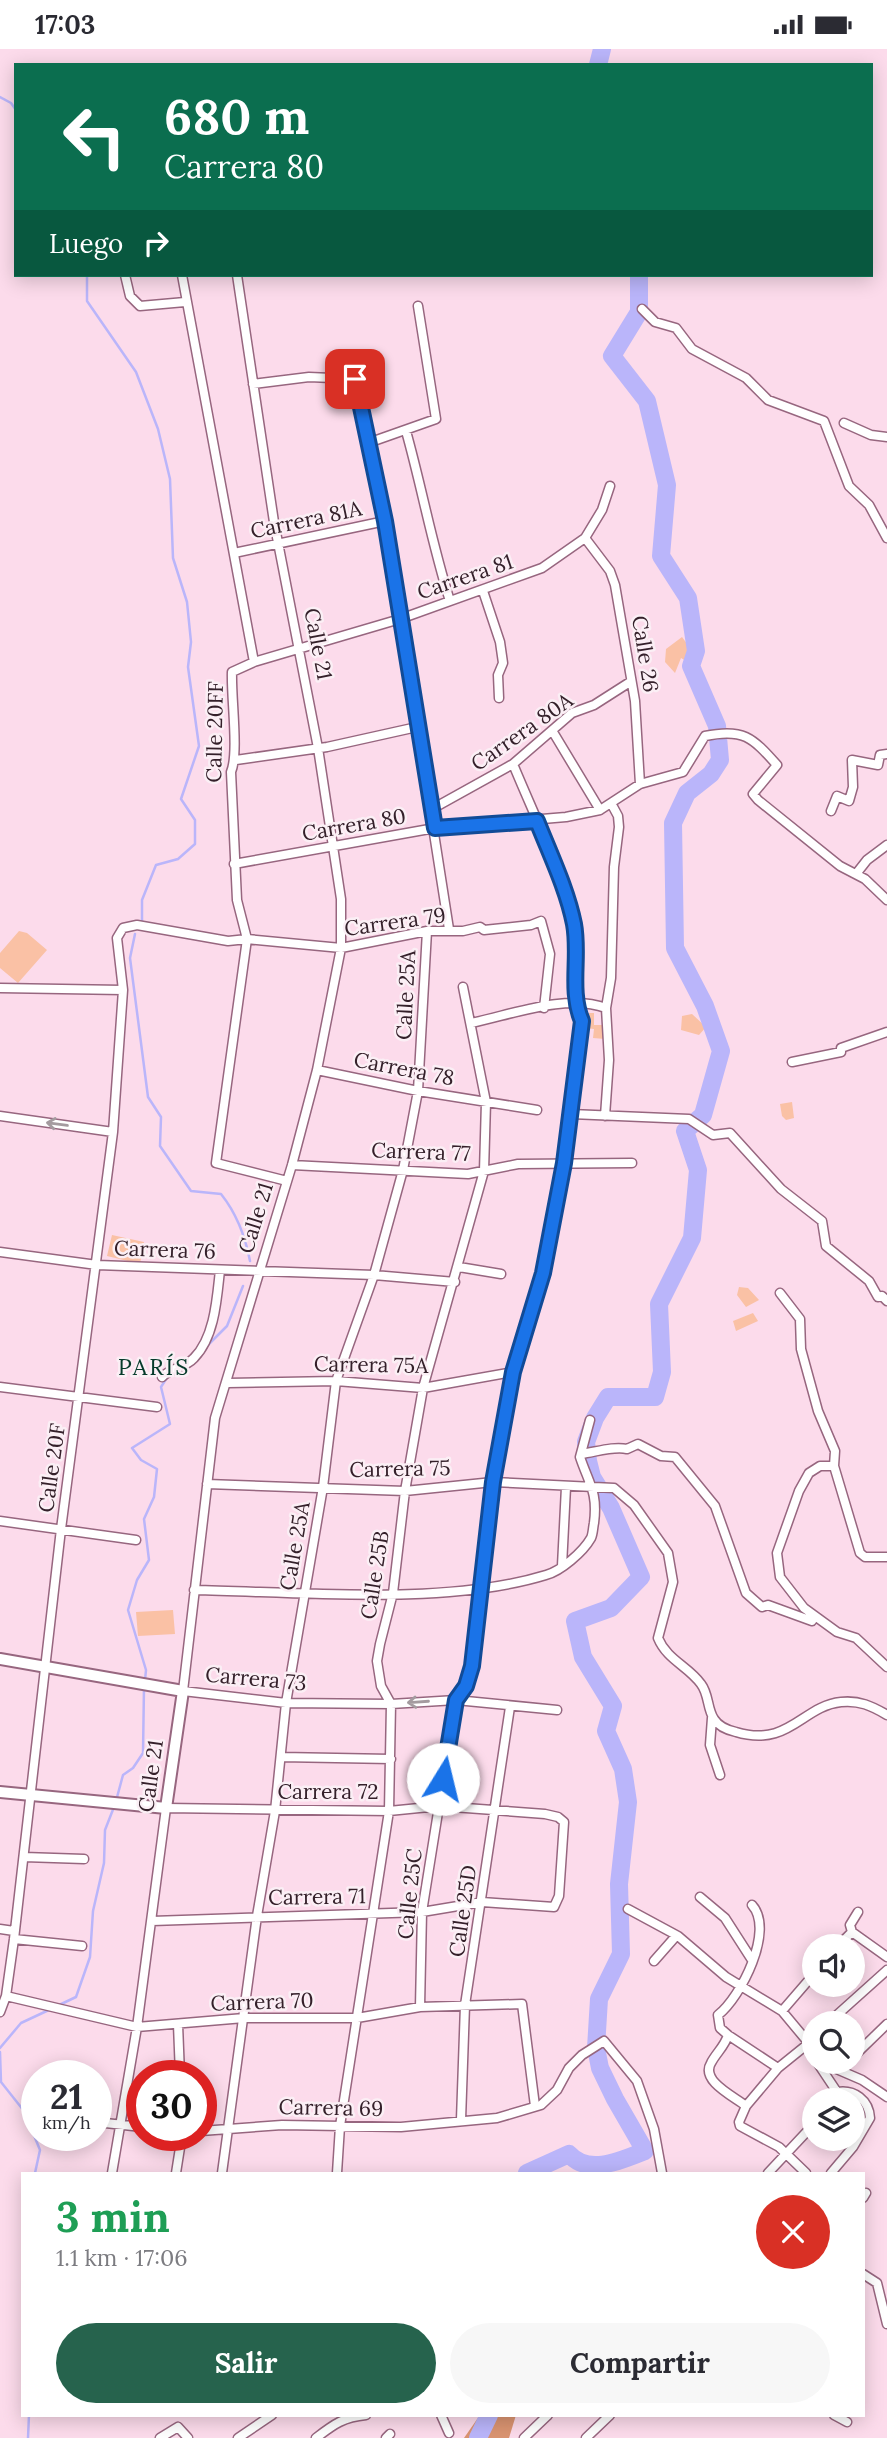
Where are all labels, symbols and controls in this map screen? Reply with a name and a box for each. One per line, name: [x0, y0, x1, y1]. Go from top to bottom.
text: 17:03: [35, 8, 95, 41]
text: 680 m: [164, 85, 309, 147]
icon: left: [49, 91, 140, 182]
text: Carrera 80: [164, 146, 324, 187]
icon: right: [137, 224, 175, 262]
text: Luego: [49, 227, 123, 260]
pin: [325, 349, 385, 409]
icon: arrive: [336, 360, 374, 398]
street label: Carrera 81A: [248, 494, 365, 544]
street label: Carrera 81: [413, 548, 516, 606]
street label: Calle 21: [298, 606, 339, 682]
street label: Calle 26: [626, 614, 665, 694]
street label: Calle 20FF: [200, 681, 229, 783]
street label: Carrera 80A: [466, 686, 579, 777]
street label: Carrera 80: [300, 802, 408, 847]
street label: Carrera 79: [343, 901, 447, 942]
street label: Calle 25A: [390, 949, 421, 1040]
street label: Carrera 78: [352, 1046, 457, 1091]
one-way arrow: [46, 1117, 69, 1130]
street label: Carrera 77: [371, 1136, 472, 1167]
street label: Calle 21: [232, 1179, 279, 1257]
street label: Carrera 76: [114, 1234, 216, 1265]
street label: Carrera 75A: [314, 1350, 429, 1379]
district label: PARÍS: [118, 1352, 190, 1381]
street label: Calle 20F: [32, 1422, 71, 1514]
street label: Carrera 75: [349, 1454, 451, 1483]
street label: Calle 25A: [273, 1499, 316, 1592]
street label: Calle 25B: [354, 1529, 395, 1621]
street label: Carrera 73: [204, 1661, 308, 1696]
one-way arrow: [407, 1696, 430, 1709]
street label: Calle 21: [132, 1738, 169, 1814]
position arrow: [406, 1742, 480, 1816]
street label: Carrera 72: [277, 1778, 379, 1805]
street label: Calle 25C: [391, 1847, 428, 1941]
street label: Calle 25D: [443, 1863, 482, 1958]
street label: Carrera 71: [268, 1882, 366, 1911]
map controls: [802, 1934, 865, 2151]
button: sound: [802, 1934, 865, 1997]
street label: Carrera 70: [210, 1986, 314, 2017]
button: search: [802, 2011, 865, 2074]
speed limit sign: 30: [126, 2060, 217, 2151]
text: 21: [50, 2074, 83, 2119]
button: layers: [802, 2088, 865, 2151]
street label: Carrera 69: [279, 2093, 384, 2122]
text: km/h: [42, 2111, 91, 2134]
text: 3 min: [56, 2190, 170, 2244]
button: close: [756, 2195, 830, 2269]
text: 1.1 km · 17:06: [56, 2243, 188, 2272]
button: Salir: [56, 2323, 436, 2403]
button: Compartir: [450, 2323, 830, 2403]

